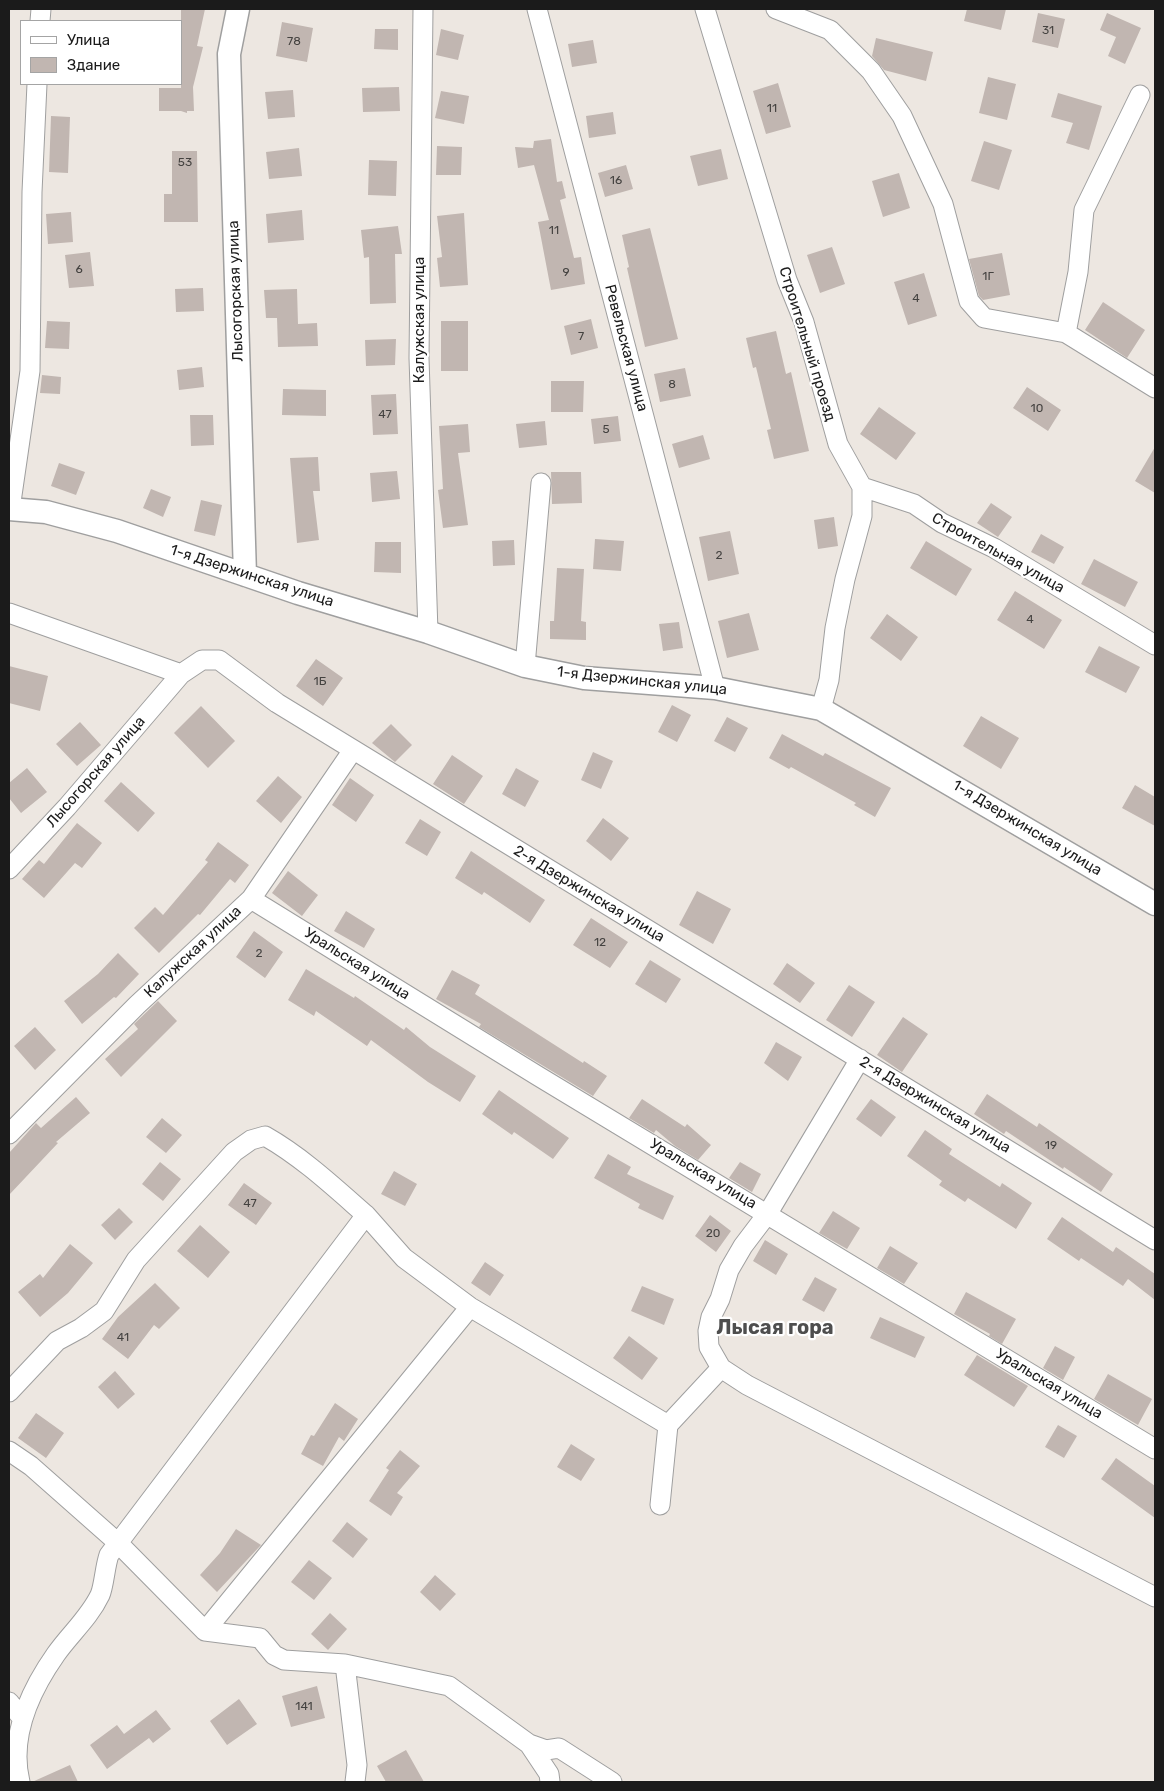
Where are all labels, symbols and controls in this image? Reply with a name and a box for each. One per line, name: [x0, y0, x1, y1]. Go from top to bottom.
legend: [20, 20, 182, 85]
house number: 31: [1042, 24, 1054, 38]
text: Улица: [67, 31, 110, 49]
house number: 78: [287, 35, 301, 49]
text: Здание: [67, 56, 120, 74]
house number: 11: [767, 102, 777, 116]
house number: 53: [178, 156, 192, 170]
house number: 16: [610, 174, 622, 188]
street label: Лысогорская улица: [225, 220, 247, 362]
house number: 11: [549, 224, 559, 238]
street label: Калужская улица: [411, 257, 429, 383]
house number: 6: [75, 263, 83, 277]
street label: Строительный проезд: [775, 265, 839, 423]
house number: 9: [562, 266, 570, 280]
house number: 1Г: [982, 270, 994, 284]
street label: Ревельская улица: [600, 283, 652, 413]
house number: 4: [912, 292, 920, 306]
house number: 7: [578, 330, 584, 344]
house number: 8: [668, 378, 676, 392]
house number: 10: [1031, 402, 1043, 416]
house number: 47: [378, 408, 392, 422]
house number: 5: [602, 423, 610, 437]
street label: Строительная улица: [928, 509, 1068, 597]
street label: 1-я Дзержинская улица: [168, 541, 336, 611]
house number: 2: [715, 549, 723, 563]
house number: 4: [1026, 613, 1034, 627]
street label: 1-я Дзержинская улица: [556, 663, 728, 699]
house number: 1Б: [314, 675, 326, 689]
street label: Лысогорская улица: [43, 713, 149, 831]
street label: 1-я Дзержинская улица: [949, 776, 1105, 880]
street label: 2-я Дзержинская улица: [510, 842, 668, 946]
street label: Калужская улица: [141, 902, 245, 1002]
street label: Уральская улица: [301, 924, 413, 1004]
house number: 12: [594, 936, 606, 950]
house number: 2: [255, 947, 263, 961]
street label: 2-я Дзержинская улица: [856, 1053, 1014, 1157]
street label: Уральская улица: [646, 1135, 760, 1213]
house number: 19: [1045, 1139, 1057, 1153]
house number: 47: [243, 1197, 257, 1211]
house number: 20: [706, 1227, 720, 1241]
district label: Лысая гора: [716, 1316, 834, 1340]
house number: 41: [117, 1331, 129, 1345]
street label: Уральская улица: [992, 1345, 1106, 1423]
house number: 141: [295, 1700, 313, 1714]

